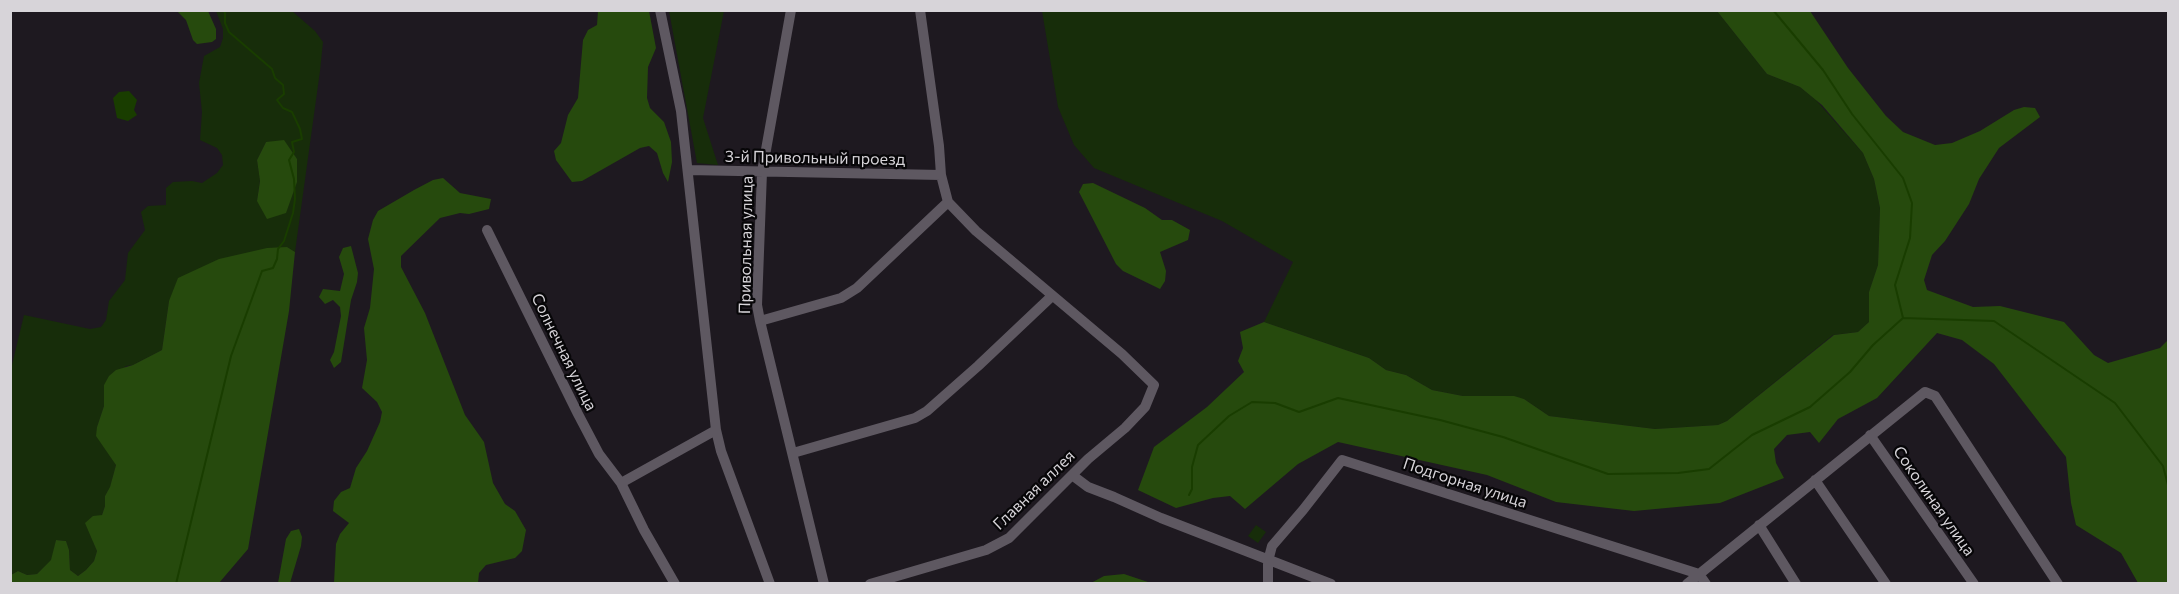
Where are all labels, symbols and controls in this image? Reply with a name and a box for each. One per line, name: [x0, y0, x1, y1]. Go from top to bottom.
street label: 3-й Привольный проезд: [725, 147, 905, 169]
street label: Привольная улица: [735, 176, 757, 314]
street label: Солнечная улица: [527, 290, 601, 414]
street label: Соколиная улица: [1889, 443, 1979, 559]
street label: Главная аллея: [989, 446, 1079, 534]
street label: Подгорная улица: [1401, 454, 1529, 512]

